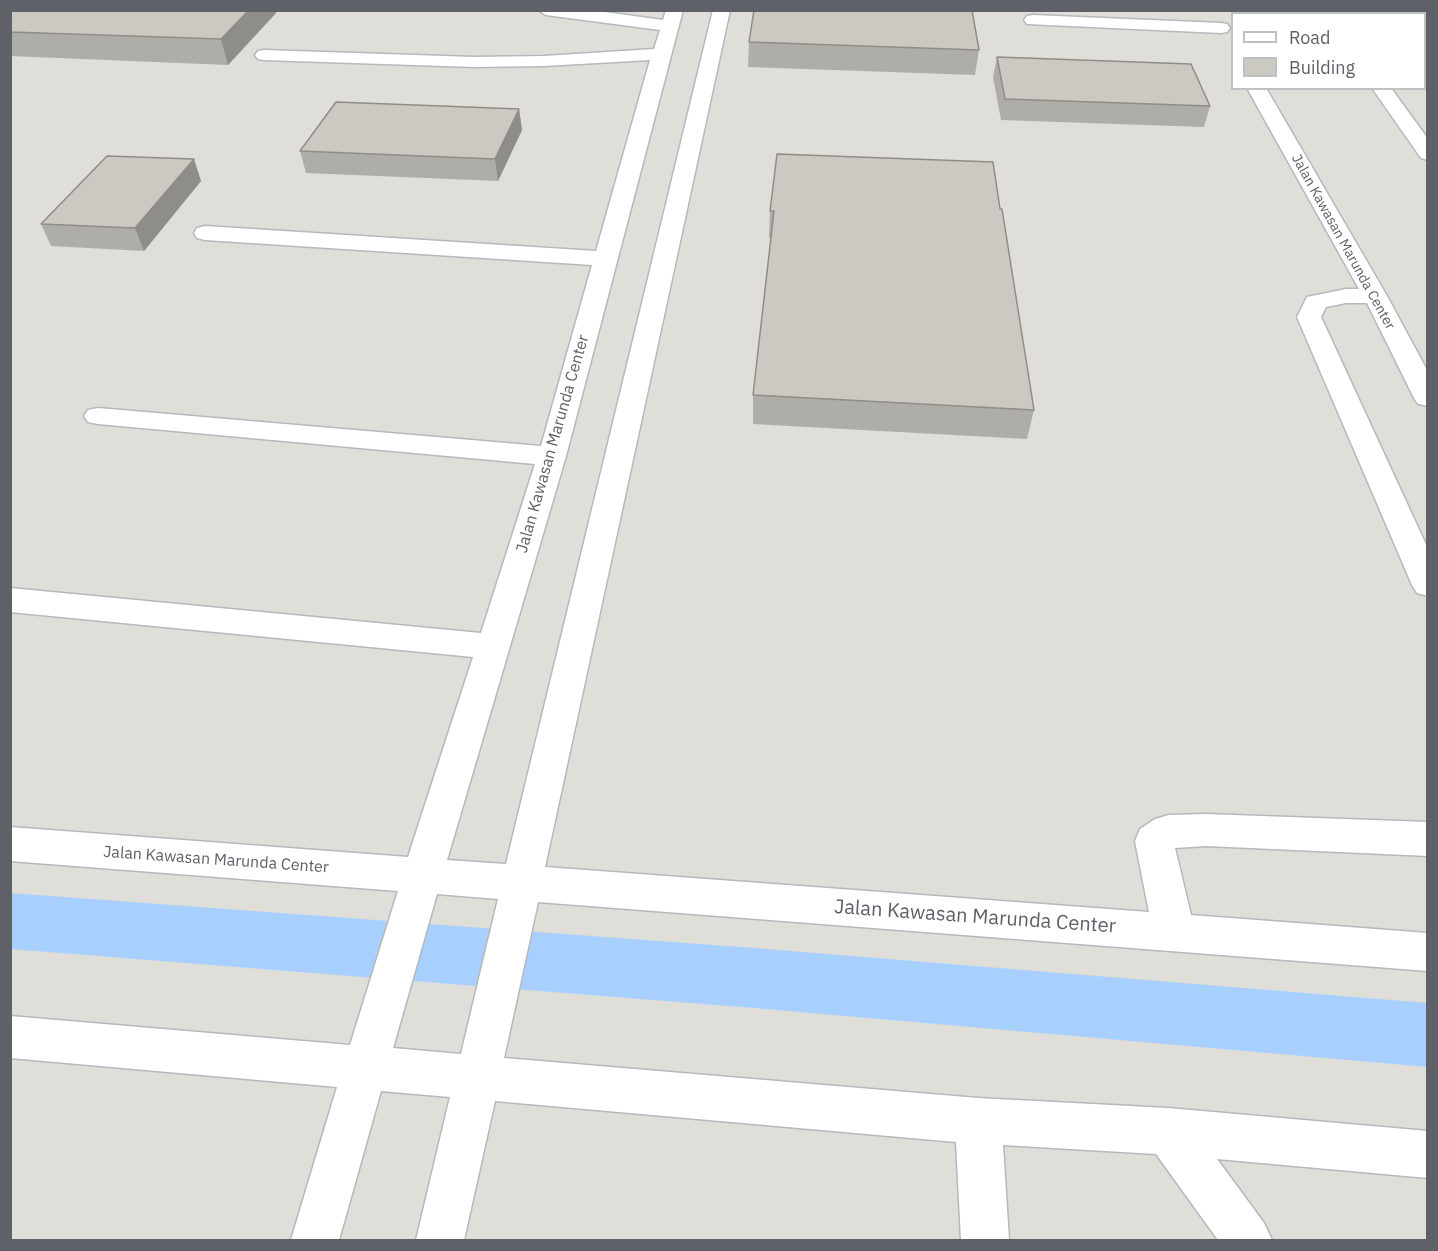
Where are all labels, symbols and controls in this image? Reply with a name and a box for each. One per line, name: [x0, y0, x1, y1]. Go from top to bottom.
legend: [1231, 12, 1426, 90]
text: Road: [1289, 26, 1330, 49]
text: Building: [1289, 56, 1355, 79]
street label: Jalan Kawasan Marunda Center: [1288, 151, 1398, 333]
street label: Jalan Kawasan Marunda Center: [513, 333, 593, 555]
street label: Jalan Kawasan Marunda Center: [103, 843, 329, 877]
street label: Jalan Kawasan Marunda Center: [833, 895, 1117, 939]

